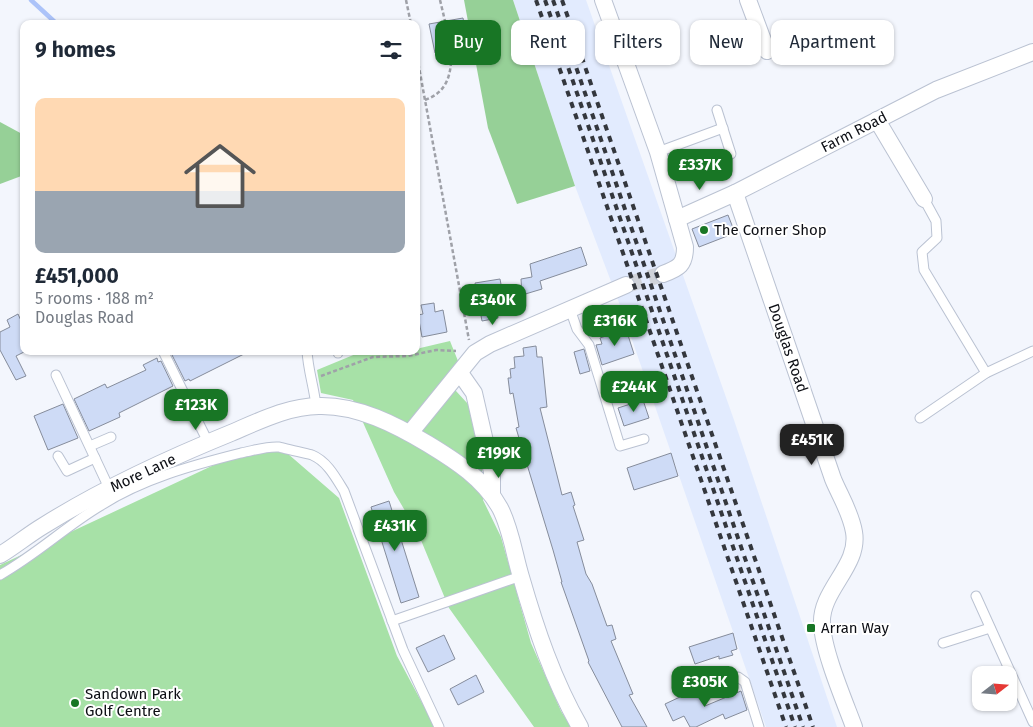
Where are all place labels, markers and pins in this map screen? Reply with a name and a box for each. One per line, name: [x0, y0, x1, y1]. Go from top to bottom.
pin: £337K: [665, 148, 735, 191]
place label: The Corner Shop: [714, 221, 827, 239]
marker: The Corner Shop: [698, 224, 710, 236]
pin: £340K: [458, 284, 528, 326]
pin: £316K: [580, 304, 650, 347]
pin: £244K: [599, 370, 669, 413]
pin: £123K: [161, 388, 231, 431]
pin: £451K: [777, 424, 847, 466]
pin: £199K: [464, 436, 534, 479]
pin: £431K: [360, 510, 430, 552]
place label: Arran Way: [821, 619, 889, 637]
marker: Arran Way: [805, 622, 817, 634]
pin: £305K: [670, 666, 740, 708]
place label: Sandown Park Golf Centre: [85, 685, 181, 720]
marker: Sandown Park Golf Centre: [69, 697, 81, 709]

